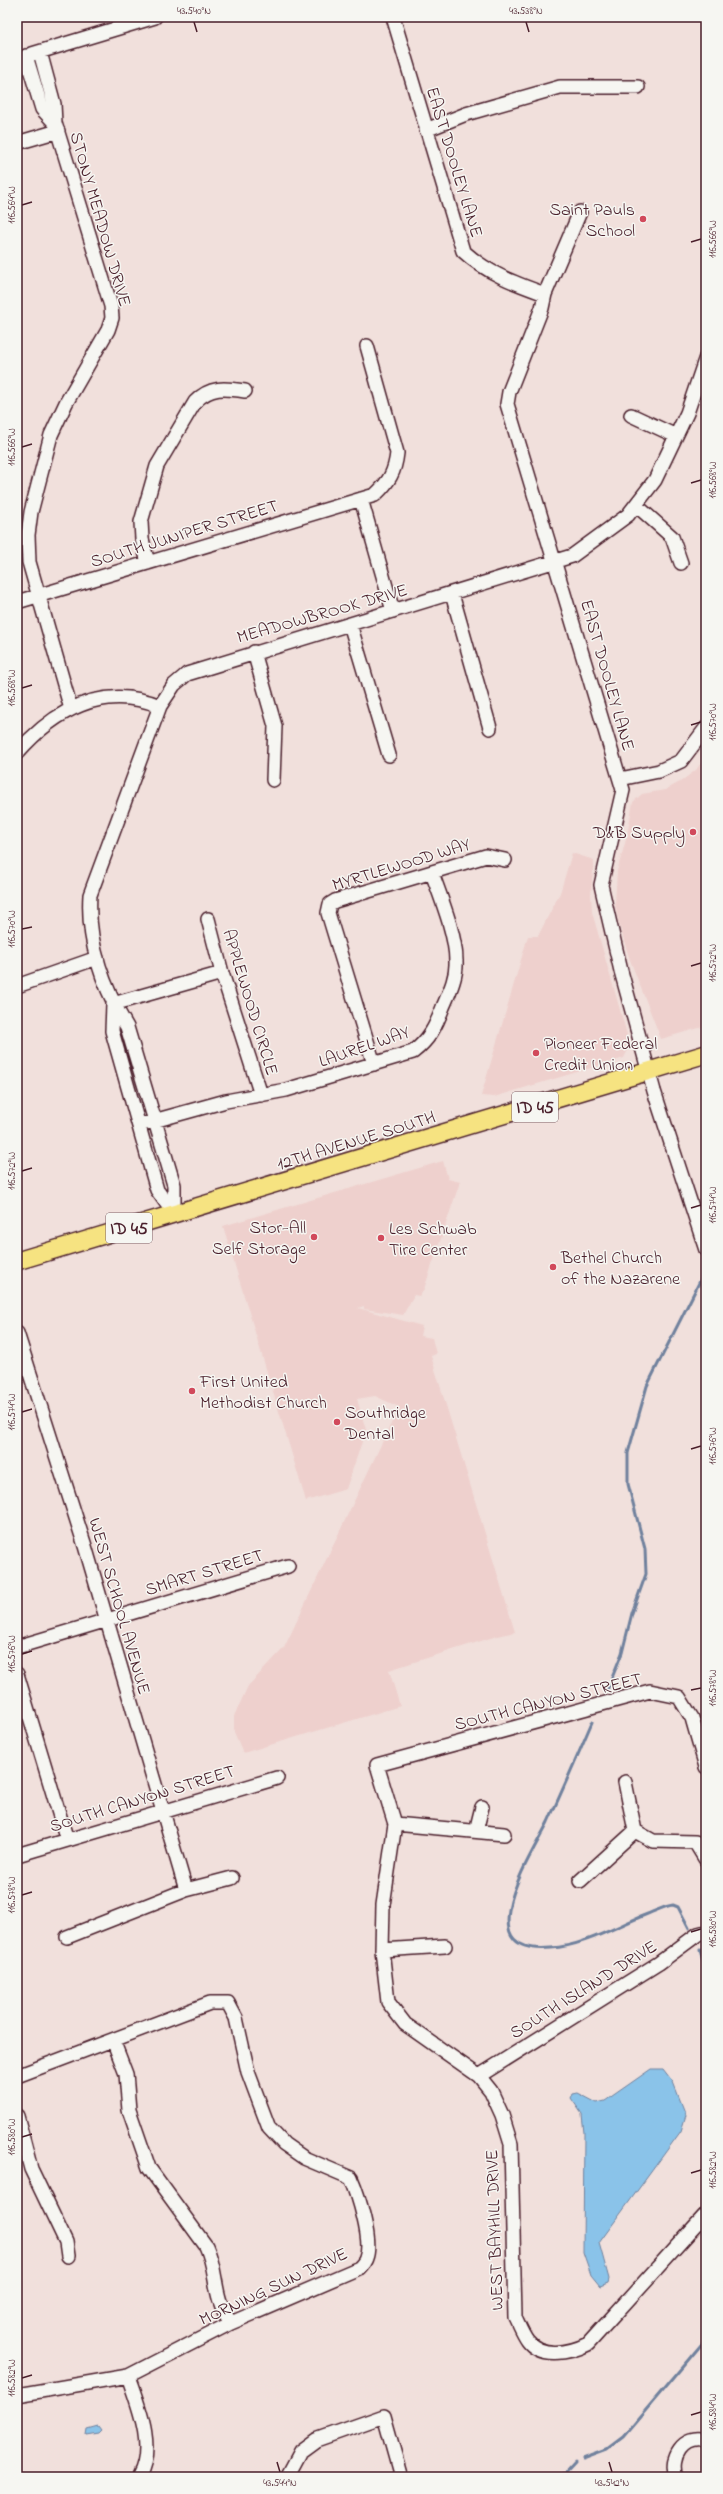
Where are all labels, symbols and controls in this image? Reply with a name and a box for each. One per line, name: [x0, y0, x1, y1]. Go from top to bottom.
text: 43.540°N: [177, 4, 211, 19]
text: 43.538°N: [509, 4, 543, 19]
street label: EAST DOOLEY LANE: [418, 84, 488, 241]
street label: STONY MEADOW DRIVE: [62, 129, 137, 310]
text: 116.564°W: [5, 186, 20, 224]
place label: Saint Pauls School: [550, 198, 635, 245]
marker: Saint Pauls School: [638, 214, 648, 224]
text: 116.566°W: [706, 220, 721, 258]
text: 116.566°W: [5, 428, 20, 466]
text: 116.568°W: [706, 461, 721, 499]
street label: SOUTH JUNIPER STREET: [87, 494, 282, 576]
street label: MEADOWBROOK DRIVE: [234, 578, 411, 652]
street label: EAST DOOLEY LANE: [572, 597, 640, 754]
text: 116.568°W: [5, 669, 20, 707]
text: 116.570°W: [706, 703, 721, 741]
place label: D&B Supply: [592, 821, 685, 847]
marker: D&B Supply: [688, 827, 698, 837]
street label: MYRTLEWOOD WAY: [329, 832, 475, 899]
text: 116.570°W: [5, 910, 20, 948]
street label: APPLEWOOD CIRCLE: [214, 926, 284, 1079]
text: 116.572°W: [706, 944, 721, 982]
street label: LAUREL WAY: [316, 1020, 414, 1076]
place label: Pioneer Federal Credit Union: [544, 1032, 657, 1079]
marker: Pioneer Federal Credit Union: [531, 1048, 541, 1058]
road number: ID 45: [512, 1092, 558, 1122]
street label: 12TH AVENUE SOUTH: [274, 1105, 439, 1178]
text: 116.572°W: [5, 1152, 20, 1190]
text: 116.574°W: [706, 1186, 721, 1224]
road number: ID 45: [106, 1213, 152, 1243]
place label: Stor-All Self Storage: [212, 1216, 307, 1264]
place label: Les Schwab Tire Center: [389, 1217, 477, 1264]
marker: Stor-All Self Storage: [309, 1232, 319, 1242]
marker: Les Schwab Tire Center: [376, 1233, 386, 1243]
place label: Bethel Church of the Nazarene: [560, 1246, 681, 1293]
marker: Bethel Church of the Nazarene: [548, 1262, 558, 1272]
place label: First United Methodist Church: [199, 1370, 327, 1417]
marker: First United Methodist Church: [187, 1386, 197, 1396]
text: 116.574°W: [5, 1393, 20, 1431]
place label: Southridge Dental: [344, 1401, 427, 1448]
marker: Southridge Dental: [332, 1417, 342, 1427]
text: 116.576°W: [706, 1427, 721, 1465]
street label: WEST SCHOOL AVENUE: [80, 1515, 156, 1698]
street label: SMART STREET: [142, 1544, 267, 1604]
text: 116.576°W: [5, 1635, 20, 1673]
street label: SOUTH CANYON STREET: [452, 1667, 645, 1739]
text: 116.578°W: [706, 1669, 721, 1706]
street label: SOUTH CANYON STREET: [47, 1759, 238, 1840]
text: 116.578°W: [5, 1876, 20, 1913]
text: 116.580°W: [706, 1910, 721, 1948]
street label: SOUTH ISLAND DRIVE: [505, 1935, 663, 2047]
text: 116.580°W: [5, 2118, 20, 2156]
street label: WEST BAYHILL DRIVE: [480, 2149, 512, 2311]
text: 116.582°W: [706, 2151, 721, 2189]
street label: MORNING SUN DRIVE: [195, 2242, 352, 2334]
text: 116.582°W: [5, 2359, 20, 2397]
text: 116.584°W: [706, 2393, 721, 2430]
text: 43.544°N: [263, 2476, 297, 2491]
text: 43.542°N: [595, 2476, 630, 2491]

